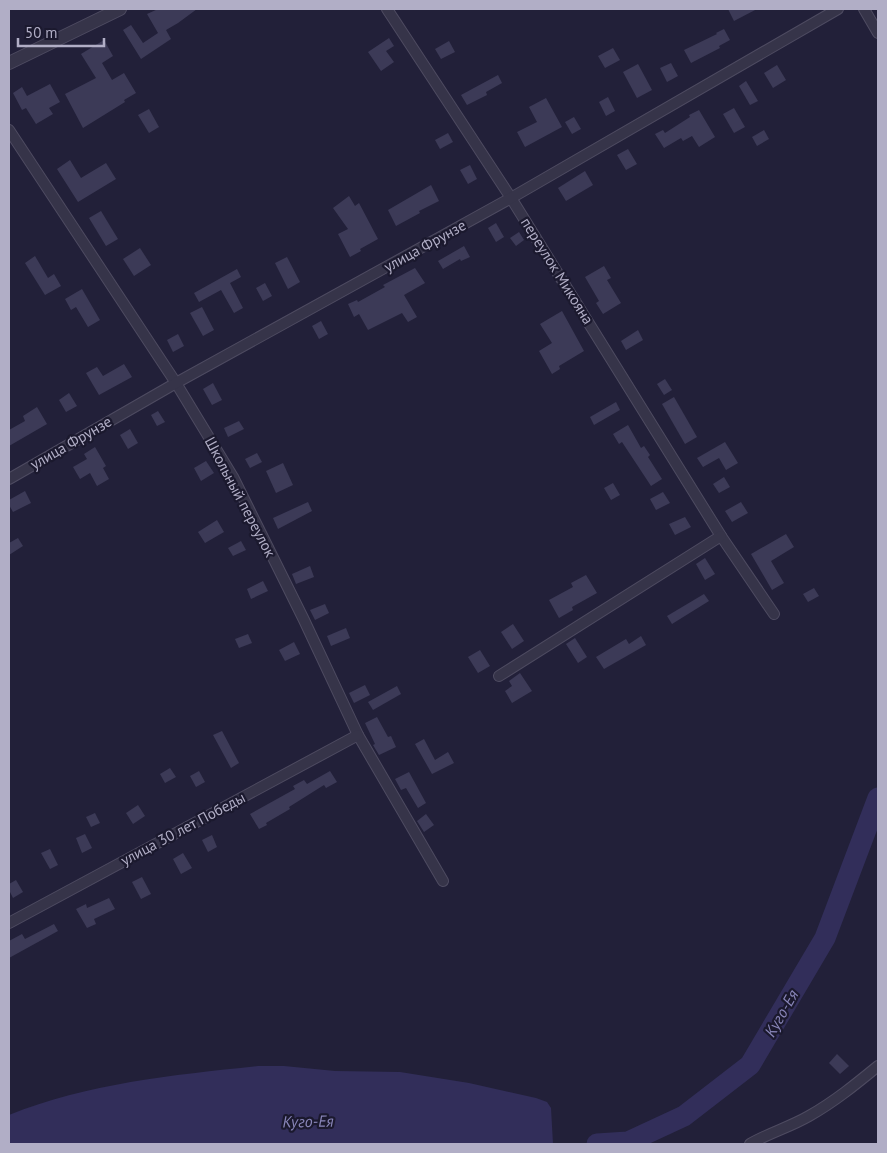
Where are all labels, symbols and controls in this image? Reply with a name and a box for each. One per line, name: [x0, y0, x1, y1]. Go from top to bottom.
scale bar: [18, 15, 104, 47]
text: 50 m: [25, 23, 58, 42]
street label: переулок Микояна: [517, 214, 598, 328]
street label: улица Фрунзе: [380, 215, 469, 276]
street label: улица Фрунзе: [27, 412, 115, 474]
street label: Школьный переулок: [201, 433, 281, 561]
street label: улица 30 лет Победы: [117, 788, 248, 869]
water label: Куго-Ея: [760, 985, 803, 1040]
water label: Куго-Ея: [282, 1111, 334, 1131]

